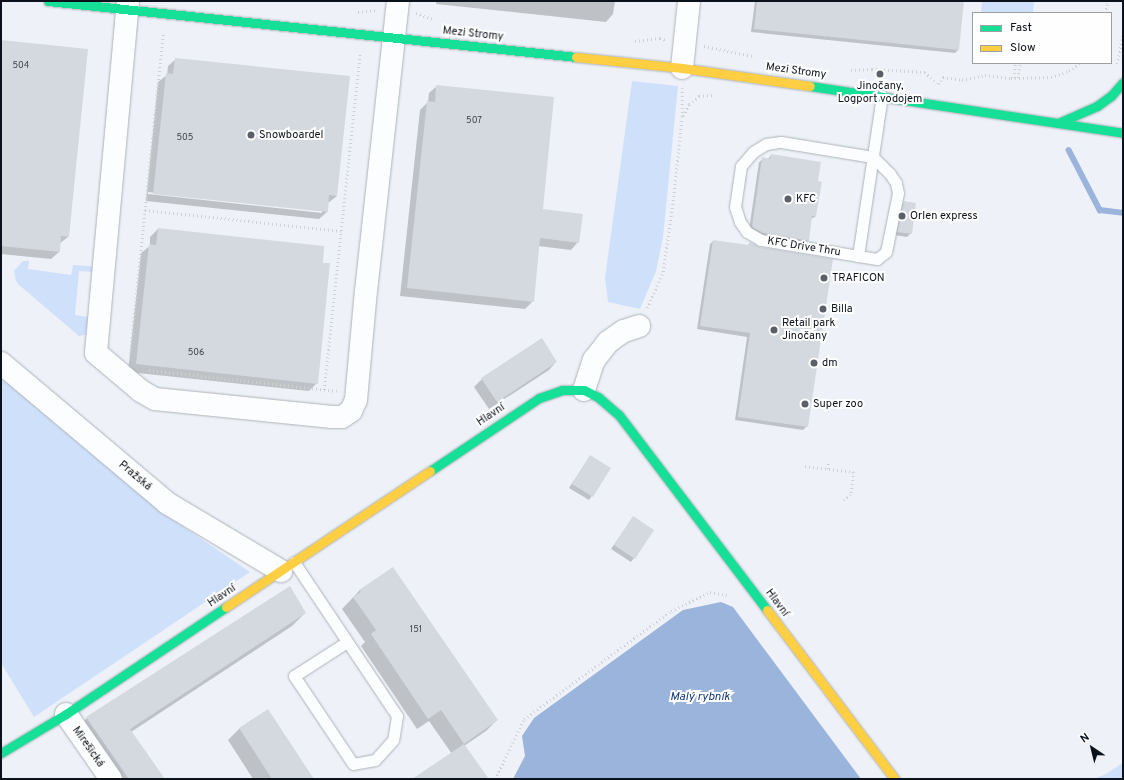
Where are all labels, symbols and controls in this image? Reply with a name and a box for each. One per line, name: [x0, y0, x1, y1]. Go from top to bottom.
legend: [972, 12, 1112, 64]
text: Fast: [1010, 20, 1032, 36]
street label: Mezi Stromy: [442, 24, 504, 44]
text: Slow: [1010, 40, 1036, 56]
street label: Mezi Stromy: [765, 60, 827, 82]
house number: 504: [13, 61, 29, 71]
marker: Jinočany, Logport vodojem: [875, 69, 885, 79]
place label: Jinočany, Logport vodojem: [838, 80, 922, 106]
house number: 507: [466, 116, 482, 126]
place label: Snowboardel: [259, 128, 323, 142]
marker: Snowboardel: [246, 130, 256, 140]
house number: 505: [177, 133, 193, 143]
place label: KFC: [796, 192, 816, 206]
marker: KFC: [783, 194, 793, 204]
place label: Orlen express: [910, 209, 978, 223]
marker: Orlen express: [897, 211, 907, 221]
street label: KFC Drive Thru: [766, 235, 842, 259]
place label: TRAFICON: [832, 271, 885, 285]
marker: TRAFICON: [819, 273, 829, 283]
place label: Billa: [831, 302, 853, 316]
marker: Billa: [818, 304, 828, 314]
place label: Retail park Jinočany: [782, 317, 835, 343]
marker: Retail park Jinočany: [769, 325, 779, 335]
house number: 506: [188, 348, 204, 358]
place label: dm: [822, 356, 837, 370]
marker: dm: [809, 358, 819, 368]
place label: Super zoo: [813, 397, 863, 411]
marker: Super zoo: [800, 399, 810, 409]
street label: Hlavní: [474, 401, 508, 429]
street label: Pražská: [116, 458, 154, 494]
street label: Hlavní: [205, 582, 239, 610]
street label: Hlavní: [762, 587, 792, 619]
house number: 151: [410, 625, 422, 635]
water label: Malý rybník: [670, 691, 730, 705]
street label: Mirešická: [69, 724, 107, 770]
north arrow: [1072, 728, 1112, 768]
text: N: [1078, 730, 1092, 746]

